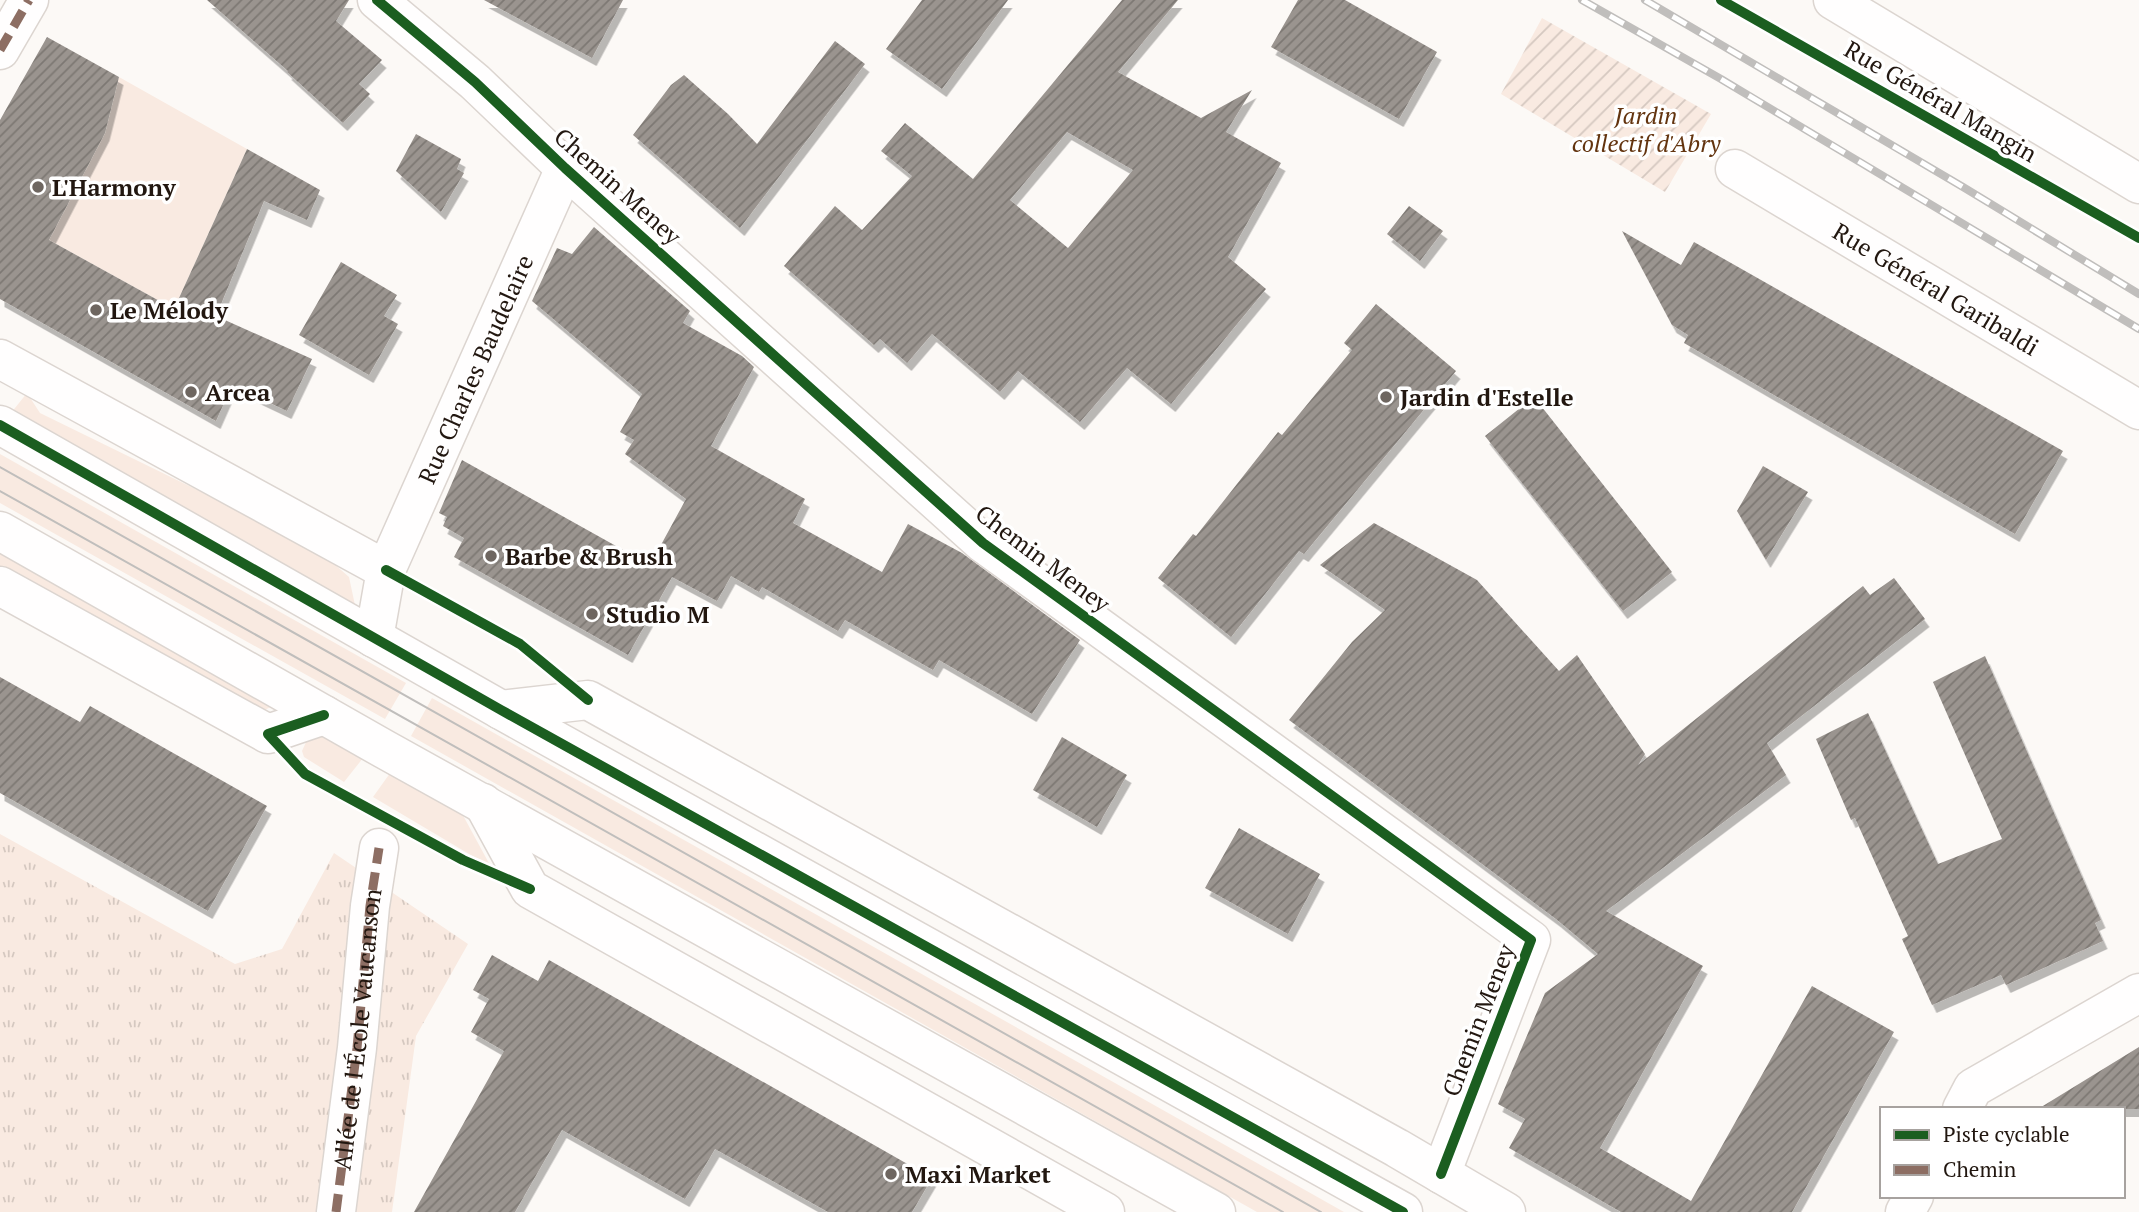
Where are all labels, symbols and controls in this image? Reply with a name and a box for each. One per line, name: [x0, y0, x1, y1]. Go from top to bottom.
street label: Rue Général Mangin: [1839, 33, 2043, 169]
park label: Jardin collectif d'Abry: [1572, 99, 1721, 159]
street label: Chemin Meney: [548, 120, 689, 252]
place label: L'Harmony: [52, 171, 177, 203]
marker: L'Harmony: [30, 179, 46, 195]
street label: Rue Général Garibaldi: [1827, 215, 2045, 363]
street label: Rue Charles Baudelaire: [411, 250, 540, 489]
place label: Le Mélody: [110, 294, 229, 326]
marker: Le Mélody: [88, 302, 104, 318]
place label: Arcea: [205, 376, 271, 408]
place label: Jardin d'Estelle: [1400, 381, 1574, 413]
marker: Arcea: [183, 384, 199, 400]
marker: Jardin d'Estelle: [1378, 389, 1394, 405]
street label: Chemin Meney: [969, 497, 1117, 620]
place label: Barbe & Brush: [505, 540, 673, 572]
marker: Barbe & Brush: [483, 548, 499, 564]
place label: Studio M: [606, 598, 709, 630]
marker: Studio M: [584, 606, 600, 622]
street label: Allée de l'École Vaucanson: [326, 886, 389, 1172]
street label: Chemin Meney: [1434, 939, 1522, 1101]
legend: [1880, 1107, 2125, 1198]
text: Piste cyclable: [1943, 1120, 2069, 1148]
text: Chemin: [1943, 1155, 2017, 1183]
place label: Maxi Market: [905, 1158, 1051, 1190]
marker: Maxi Market: [883, 1166, 899, 1182]

